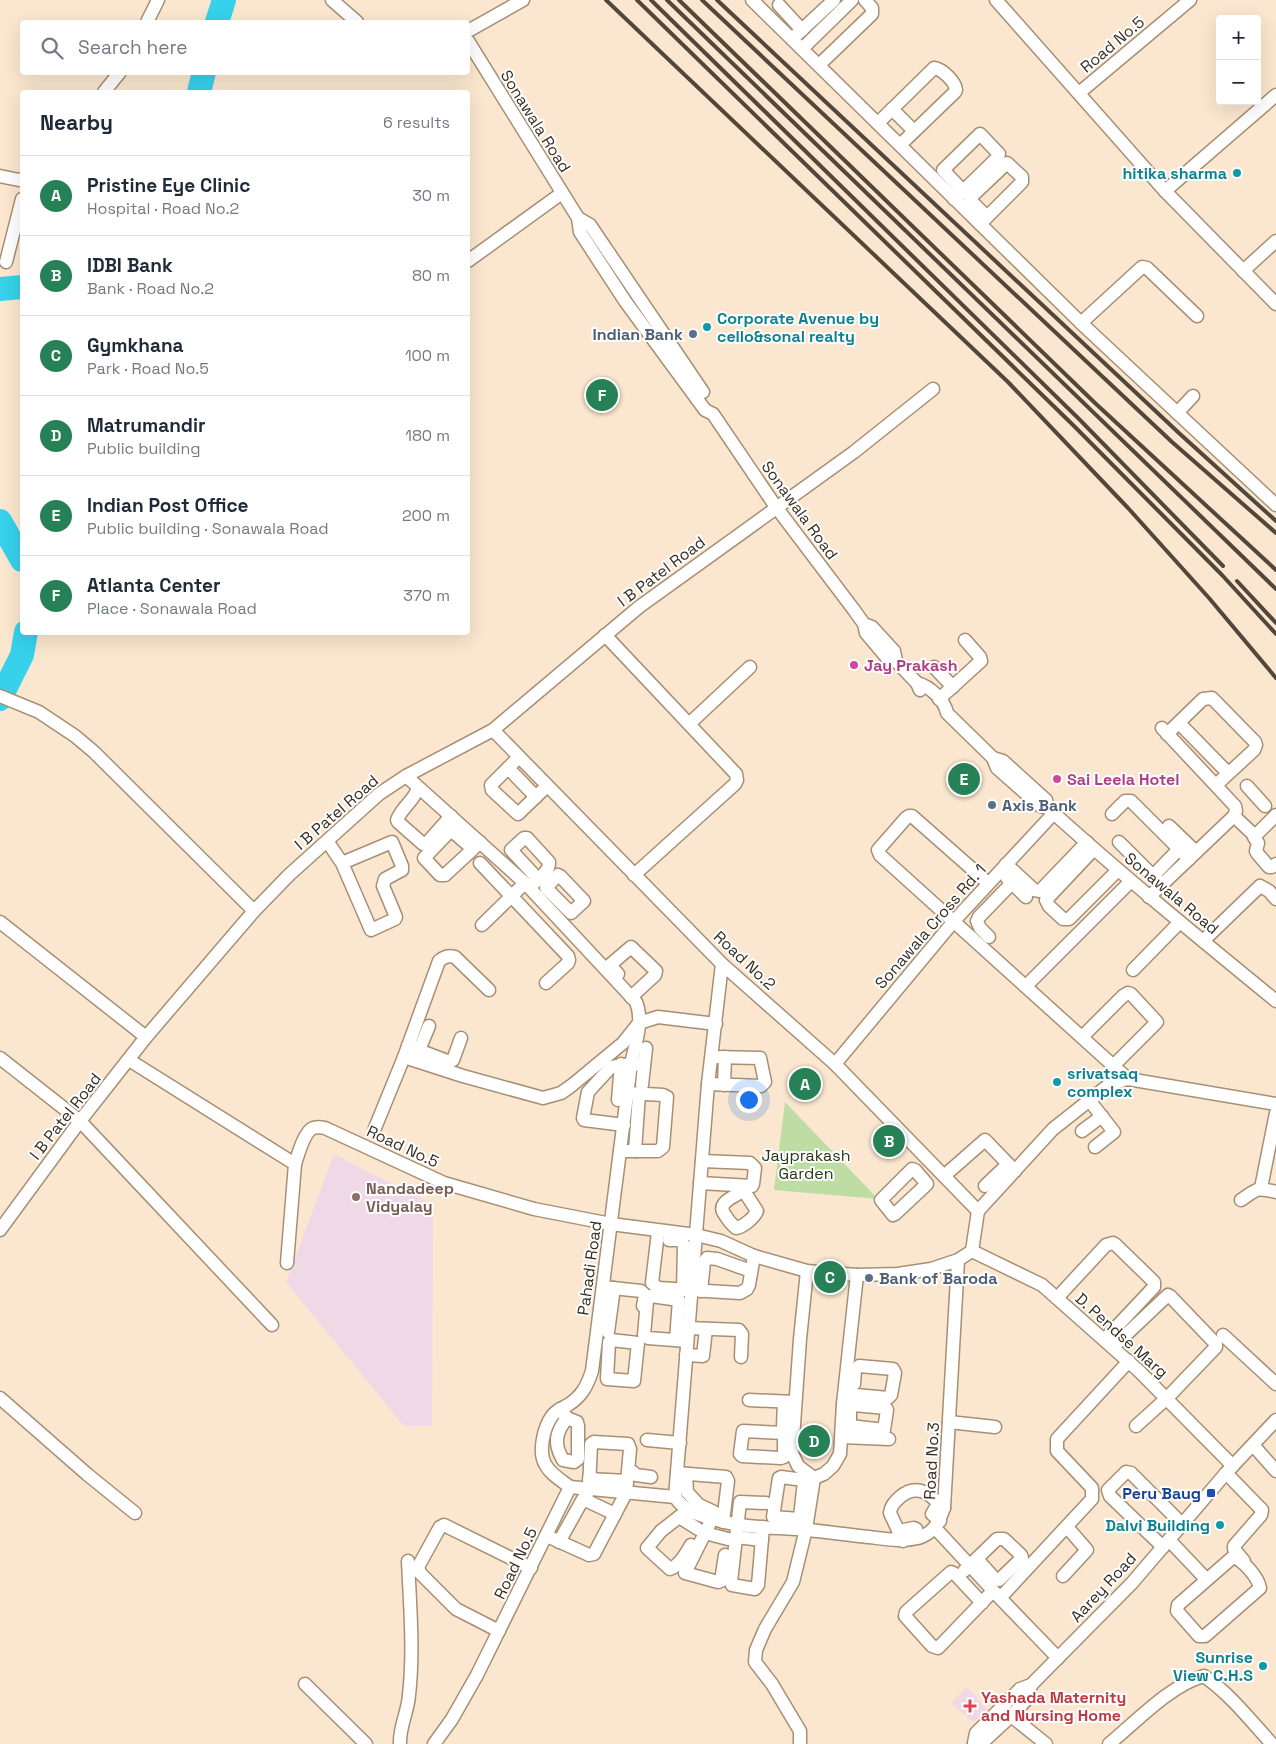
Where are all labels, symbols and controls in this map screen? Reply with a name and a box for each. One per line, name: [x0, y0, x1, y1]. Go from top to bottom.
street label: Road No.5: [1076, 11, 1149, 77]
map controls: [1216, 15, 1261, 105]
button: +: [1216, 15, 1261, 60]
search box: [20, 20, 470, 75]
icon: search: [38, 34, 66, 62]
text: Search here: [78, 35, 188, 60]
button: −: [1216, 60, 1261, 105]
street label: Sonawala Road: [496, 66, 575, 176]
text: Nearby: [40, 109, 113, 136]
text: 6 results: [383, 112, 450, 133]
place label: hitika sharma: [1122, 163, 1227, 184]
marker: hitika sharma: [1231, 167, 1243, 179]
text: Pristine Eye Clinic: [87, 173, 250, 198]
text: A: [51, 185, 61, 206]
text: 30 m: [412, 185, 450, 206]
text: Hospital · Road No.2: [87, 198, 239, 219]
text: IDBI Bank: [87, 253, 173, 278]
text: B: [51, 265, 61, 286]
text: 80 m: [412, 265, 450, 286]
text: Bank · Road No.2: [87, 278, 214, 299]
place label: Corporate Avenue by cello&sonal realty: [717, 308, 879, 347]
marker: Corporate Avenue by cello&sonal realty: [701, 321, 713, 333]
place label: Indian Bank: [593, 324, 683, 345]
marker: Indian Bank: [687, 328, 699, 340]
text: Gymkhana: [87, 333, 184, 358]
text: C: [51, 345, 61, 366]
text: 100 m: [405, 345, 450, 366]
text: Park · Road No.5: [87, 358, 209, 379]
pin: F: [586, 376, 618, 414]
text: Matrumandir: [87, 413, 206, 438]
text: D: [51, 425, 61, 446]
text: 180 m: [405, 425, 450, 446]
text: Public building: [87, 438, 200, 459]
street label: Sonawala Road: [757, 457, 842, 564]
text: Indian Post Office: [87, 493, 248, 518]
text: E: [52, 505, 60, 526]
text: 200 m: [402, 505, 450, 526]
text: Public building · Sonawala Road: [87, 518, 329, 539]
street label: I B Patel Road: [613, 532, 709, 611]
text: Atlanta Center: [87, 573, 221, 598]
text: F: [52, 585, 60, 606]
text: 370 m: [403, 585, 450, 606]
text: Place · Sonawala Road: [87, 598, 257, 619]
place label: Jay Prakash: [864, 655, 958, 676]
marker: Jay Prakash: [848, 659, 860, 671]
pin: E: [948, 760, 980, 798]
place label: Sai Leela Hotel: [1067, 769, 1180, 790]
street label: I B Patel Road: [290, 770, 383, 855]
marker: Sai Leela Hotel: [1051, 773, 1063, 785]
place label: Axis Bank: [1002, 795, 1077, 816]
marker: Axis Bank: [986, 799, 998, 811]
street label: Sonawala Road: [1120, 848, 1223, 939]
street label: Sonawala Cross Rd. 1: [870, 859, 991, 993]
street label: Road No.2: [709, 926, 780, 994]
place label: srivatsaq complex: [1067, 1063, 1138, 1102]
pin: A: [789, 1065, 821, 1103]
street label: I B Patel Road: [25, 1069, 106, 1164]
marker: srivatsaq complex: [1051, 1076, 1063, 1088]
your location: [736, 1087, 762, 1113]
street label: Road No.5: [363, 1121, 442, 1172]
pin: B: [873, 1122, 905, 1160]
park label: Jayprakash Garden: [762, 1145, 850, 1184]
place label: Nandadeep Vidyalay: [366, 1178, 454, 1217]
marker: Nandadeep Vidyalay: [350, 1191, 362, 1203]
street label: Pahadi Road: [572, 1220, 607, 1317]
pin: C: [814, 1258, 846, 1296]
place label: Bank of Baroda: [879, 1268, 998, 1289]
marker: Bank of Baroda: [863, 1272, 875, 1284]
street label: D. Pendse Marg: [1071, 1288, 1172, 1383]
pin: D: [798, 1422, 830, 1460]
street label: Road No.3: [919, 1422, 944, 1500]
place label: Peru Baug: [1122, 1483, 1201, 1504]
marker: Peru Baug: [1205, 1487, 1217, 1499]
place label: Dalvi Building: [1105, 1515, 1210, 1536]
marker: Dalvi Building: [1214, 1519, 1226, 1531]
street label: Road No.5: [489, 1524, 542, 1603]
street label: Aarey Road: [1066, 1548, 1141, 1627]
place label: Sunrise View C.H.S: [1173, 1647, 1253, 1686]
marker: Sunrise View C.H.S: [1257, 1660, 1269, 1672]
place label: Yashada Maternity and Nursing Home: [981, 1687, 1126, 1726]
marker: Yashada Maternity and Nursing Home: [963, 1699, 977, 1713]

